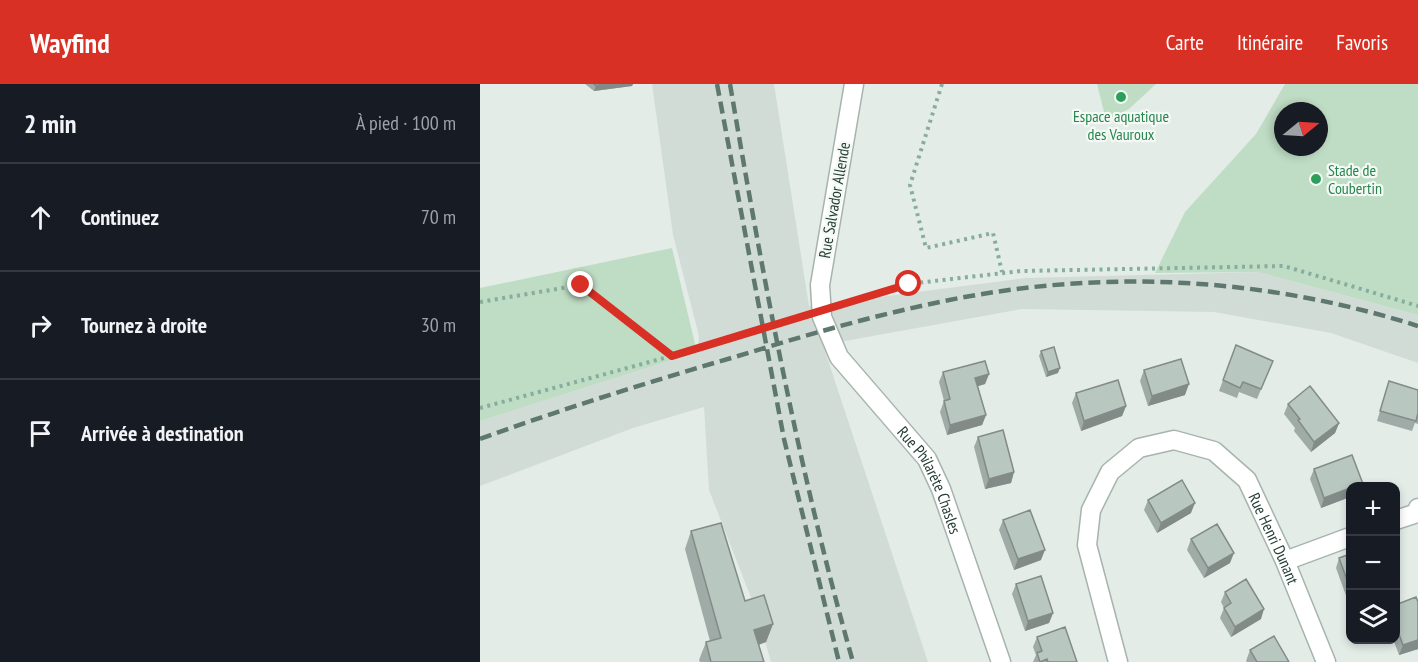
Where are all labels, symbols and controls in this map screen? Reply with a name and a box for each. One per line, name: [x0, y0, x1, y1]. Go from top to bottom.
text: Wayfind: [30, 24, 110, 61]
text: Carte: [1166, 29, 1204, 56]
text: Itinéraire: [1237, 29, 1303, 56]
text: Favoris: [1336, 29, 1388, 56]
marker: Espace aquatique des Vauroux: [1114, 90, 1128, 104]
north arrow: [1274, 102, 1328, 156]
place label: Espace aquatique des Vauroux: [1073, 106, 1169, 144]
text: 2 min: [24, 107, 77, 140]
text: À pied · 100 m: [356, 110, 456, 136]
street label: Rue Salvador Allende: [814, 140, 854, 260]
place label: Stade de Coubertin: [1328, 160, 1382, 198]
marker: Stade de Coubertin: [1309, 172, 1323, 186]
icon: ahead: [24, 201, 57, 234]
text: Continuez: [81, 203, 159, 231]
text: 70 m: [421, 204, 456, 230]
route start: [895, 270, 921, 296]
route end: [567, 271, 593, 297]
icon: right: [24, 309, 57, 342]
text: Tournez à droite: [81, 311, 207, 339]
text: 30 m: [421, 312, 456, 338]
icon: arrive: [24, 417, 57, 450]
text: Arrivée à destination: [81, 419, 244, 447]
street label: Rue Philarète Chasles: [893, 422, 966, 536]
map controls: [1346, 482, 1400, 644]
button: +: [1346, 482, 1400, 536]
street label: Rue Henri Dunant: [1244, 489, 1304, 588]
button: −: [1346, 536, 1400, 590]
button: layers: [1346, 590, 1400, 644]

